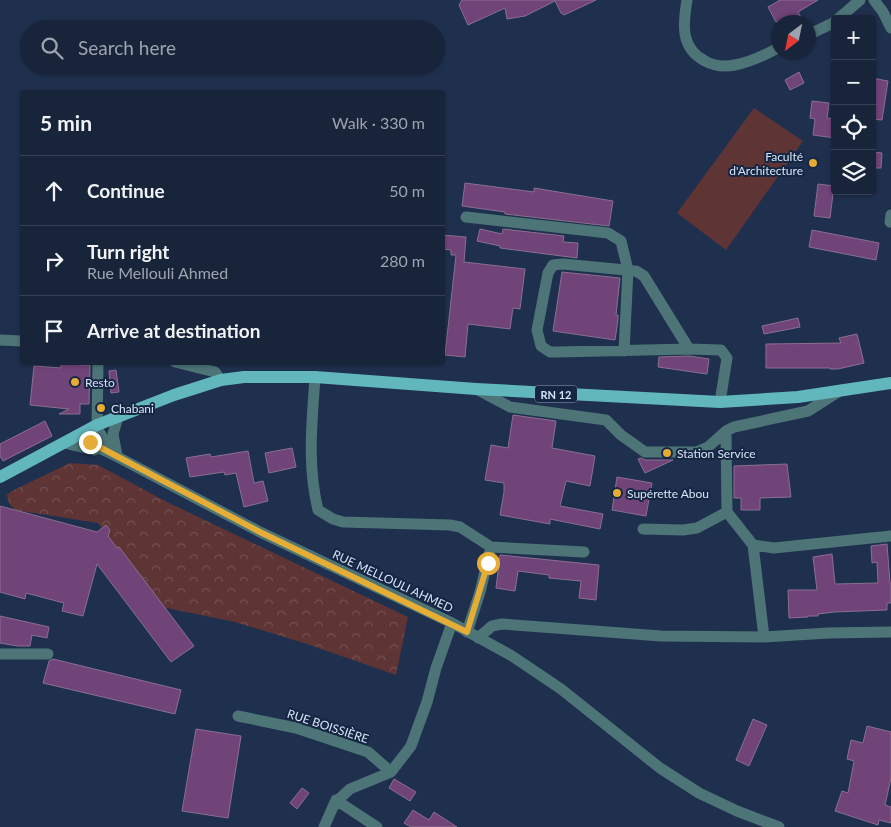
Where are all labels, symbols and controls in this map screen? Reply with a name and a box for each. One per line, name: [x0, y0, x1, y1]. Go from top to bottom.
north arrow: [771, 15, 816, 60]
map controls: [831, 15, 876, 195]
button: +: [831, 15, 876, 60]
search box: [20, 20, 445, 75]
icon: search: [38, 34, 66, 62]
text: Search here: [78, 36, 176, 59]
button: −: [831, 60, 876, 105]
button: locate: [831, 105, 876, 150]
text: 5 min: [40, 110, 92, 135]
text: Walk · 330 m: [332, 113, 425, 132]
place label: Faculté d'Architecture: [729, 149, 803, 178]
button: layers: [831, 150, 876, 195]
marker: Faculté d'Architecture: [807, 157, 819, 169]
icon: ahead: [40, 177, 68, 205]
text: Continue: [87, 179, 165, 202]
text: 50 m: [389, 181, 425, 200]
text: Turn right: [87, 240, 169, 263]
icon: right: [40, 247, 68, 275]
text: 280 m: [380, 251, 425, 270]
text: Rue Mellouli Ahmed: [87, 263, 228, 282]
icon: arrive: [40, 317, 68, 345]
text: Arrive at destination: [87, 319, 260, 342]
place label: Resto: [85, 375, 115, 390]
marker: Resto: [69, 376, 81, 388]
road number: RN 12: [535, 386, 577, 402]
place label: Chabani: [111, 401, 154, 416]
marker: Chabani: [95, 402, 107, 414]
route end: [79, 431, 102, 454]
place label: Station Service: [677, 446, 756, 461]
marker: Station Service: [661, 447, 673, 459]
place label: Supérette Abou: [627, 486, 709, 501]
marker: Supérette Abou: [611, 487, 623, 499]
street label: RUE MELLOULI AHMED: [330, 546, 456, 616]
route start: [477, 552, 500, 575]
street label: RUE BOISSIÈRE: [285, 706, 371, 746]

